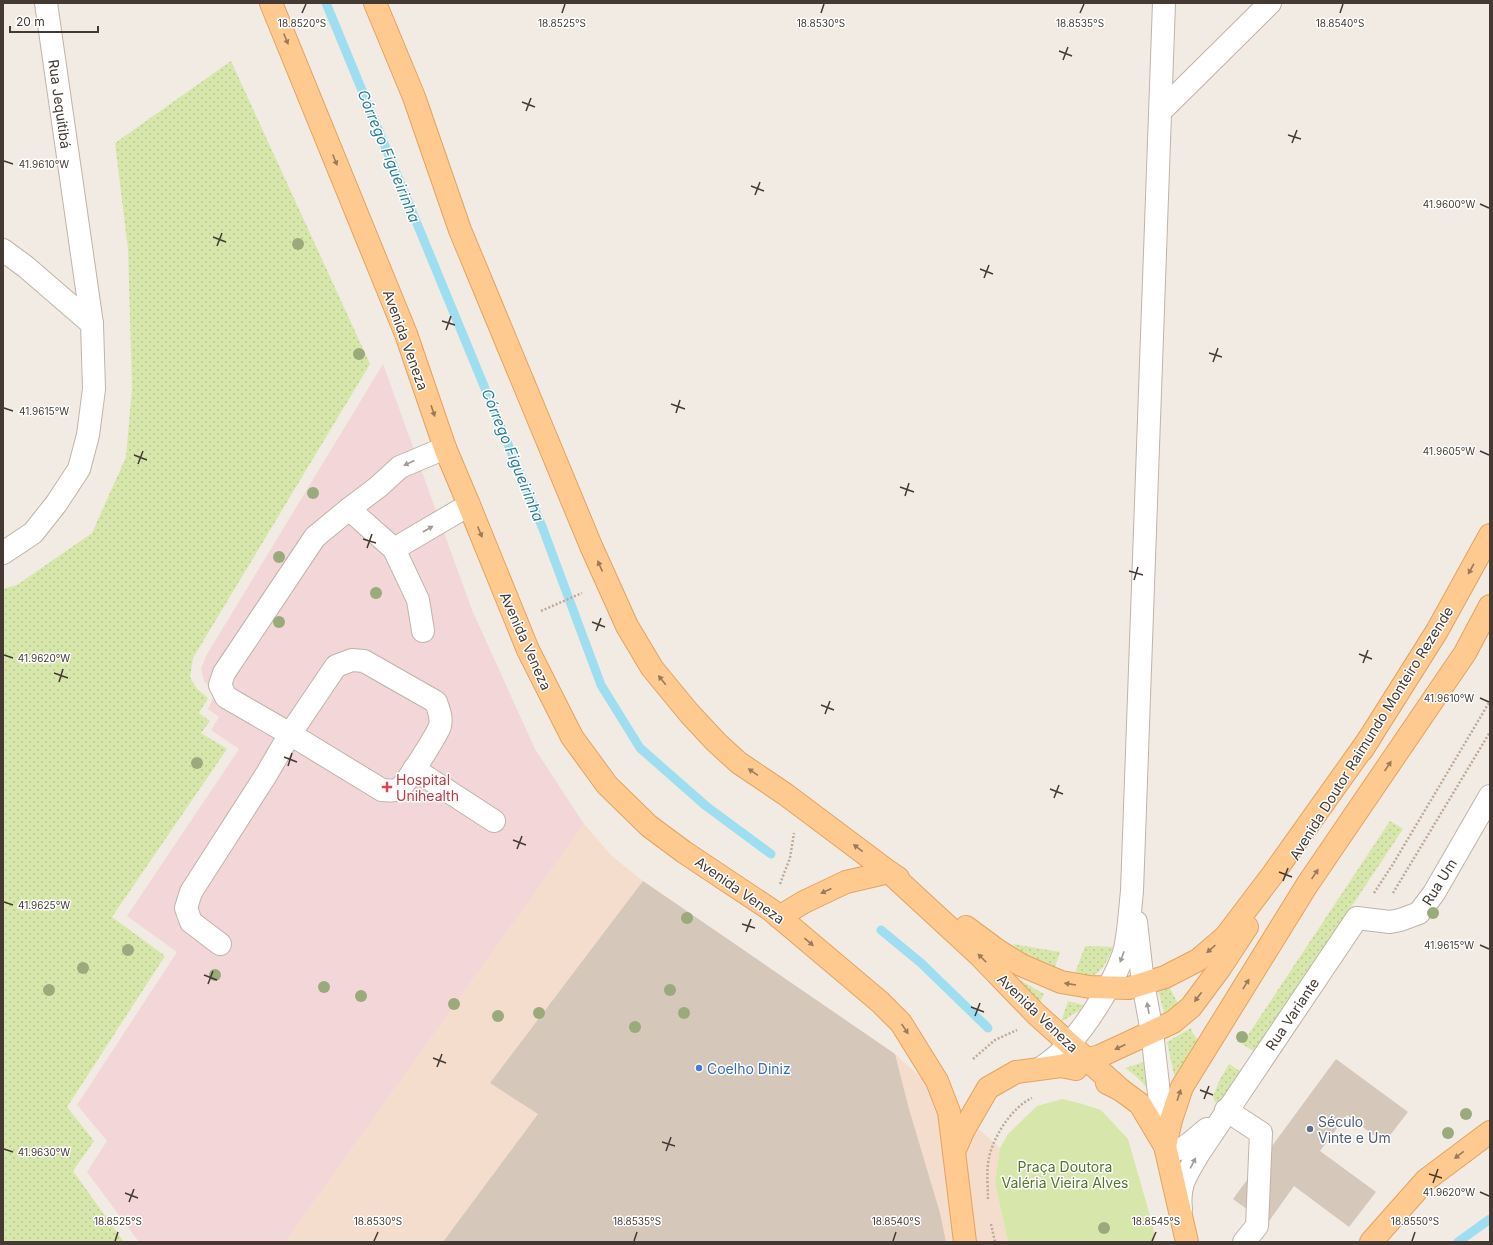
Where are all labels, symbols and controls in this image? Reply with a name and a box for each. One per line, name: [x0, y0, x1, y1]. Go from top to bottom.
scale bar: [10, 8, 98, 34]
text: 20 m: [16, 14, 45, 29]
text: 18.8520°S: [278, 17, 326, 29]
text: 18.8525°S: [538, 17, 586, 29]
text: 18.8530°S: [797, 17, 845, 29]
text: 18.8535°S: [1056, 17, 1104, 29]
text: 18.8540°S: [1316, 17, 1364, 29]
one-way arrow: [283, 34, 289, 46]
street label: Rua Jequitibá: [45, 58, 75, 150]
water label: Córrego Figueirinha: [354, 87, 424, 225]
one-way arrow: [332, 154, 338, 165]
text: 41.9610°W: [19, 158, 69, 170]
text: 41.9600°W: [1423, 198, 1475, 210]
street label: Avenida Veneza: [380, 288, 432, 392]
water label: Córrego Figueirinha: [478, 386, 548, 524]
text: 41.9615°W: [19, 405, 69, 417]
one-way arrow: [430, 406, 436, 418]
text: 41.9605°W: [1423, 445, 1475, 457]
one-way arrow: [404, 460, 415, 466]
one-way arrow: [422, 526, 434, 533]
one-way arrow: [477, 527, 483, 539]
one-way arrow: [597, 560, 604, 572]
one-way arrow: [1468, 563, 1475, 575]
street label: Avenida Veneza: [497, 589, 555, 693]
street label: Avenida Doutor Raimundo Monteiro Rezende: [1286, 603, 1456, 863]
text: 41.9620°W: [18, 652, 70, 664]
one-way arrow: [657, 675, 666, 686]
text: 41.9610°W: [1424, 692, 1474, 704]
one-way arrow: [1384, 761, 1392, 771]
one-way arrow: [748, 768, 758, 776]
place label: Hospital Unihealth: [396, 771, 459, 804]
marker: Hospital Unihealth: [381, 781, 393, 793]
one-way arrow: [853, 845, 863, 853]
street label: Avenida Veneza: [692, 853, 788, 927]
street label: Rua Um: [1418, 856, 1460, 908]
one-way arrow: [1311, 868, 1319, 879]
one-way arrow: [819, 889, 831, 895]
text: 41.9625°W: [18, 899, 70, 911]
one-way arrow: [804, 937, 814, 946]
text: 41.9615°W: [1424, 939, 1474, 951]
one-way arrow: [1206, 944, 1216, 953]
one-way arrow: [1118, 952, 1124, 964]
one-way arrow: [977, 954, 987, 963]
street label: Avenida Veneza: [994, 970, 1082, 1056]
street label: Rua Variante: [1262, 975, 1322, 1053]
one-way arrow: [1242, 979, 1250, 989]
one-way arrow: [1063, 981, 1076, 987]
one-way arrow: [1194, 992, 1202, 1003]
one-way arrow: [1145, 1002, 1151, 1014]
one-way arrow: [901, 1024, 909, 1034]
one-way arrow: [1114, 1044, 1125, 1050]
place label: Coelho Diniz: [707, 1060, 791, 1077]
marker: Coelho Diniz: [694, 1063, 704, 1073]
one-way arrow: [1176, 1089, 1182, 1101]
place label: Século Vinte e Um: [1318, 1113, 1391, 1146]
marker: Século Vinte e Um: [1305, 1124, 1315, 1134]
text: 41.9630°W: [18, 1146, 70, 1158]
one-way arrow: [1453, 1151, 1464, 1160]
one-way arrow: [1190, 1157, 1196, 1169]
park label: Praça Doutora Valéria Vieira Alves: [1002, 1158, 1128, 1191]
text: 41.9620°W: [1423, 1186, 1475, 1198]
text: 18.8525°S: [94, 1215, 142, 1227]
text: 18.8530°S: [354, 1215, 402, 1227]
text: 18.8535°S: [613, 1215, 661, 1227]
text: 18.8540°S: [872, 1215, 920, 1227]
text: 18.8545°S: [1132, 1215, 1180, 1227]
text: 18.8550°S: [1391, 1215, 1439, 1227]

